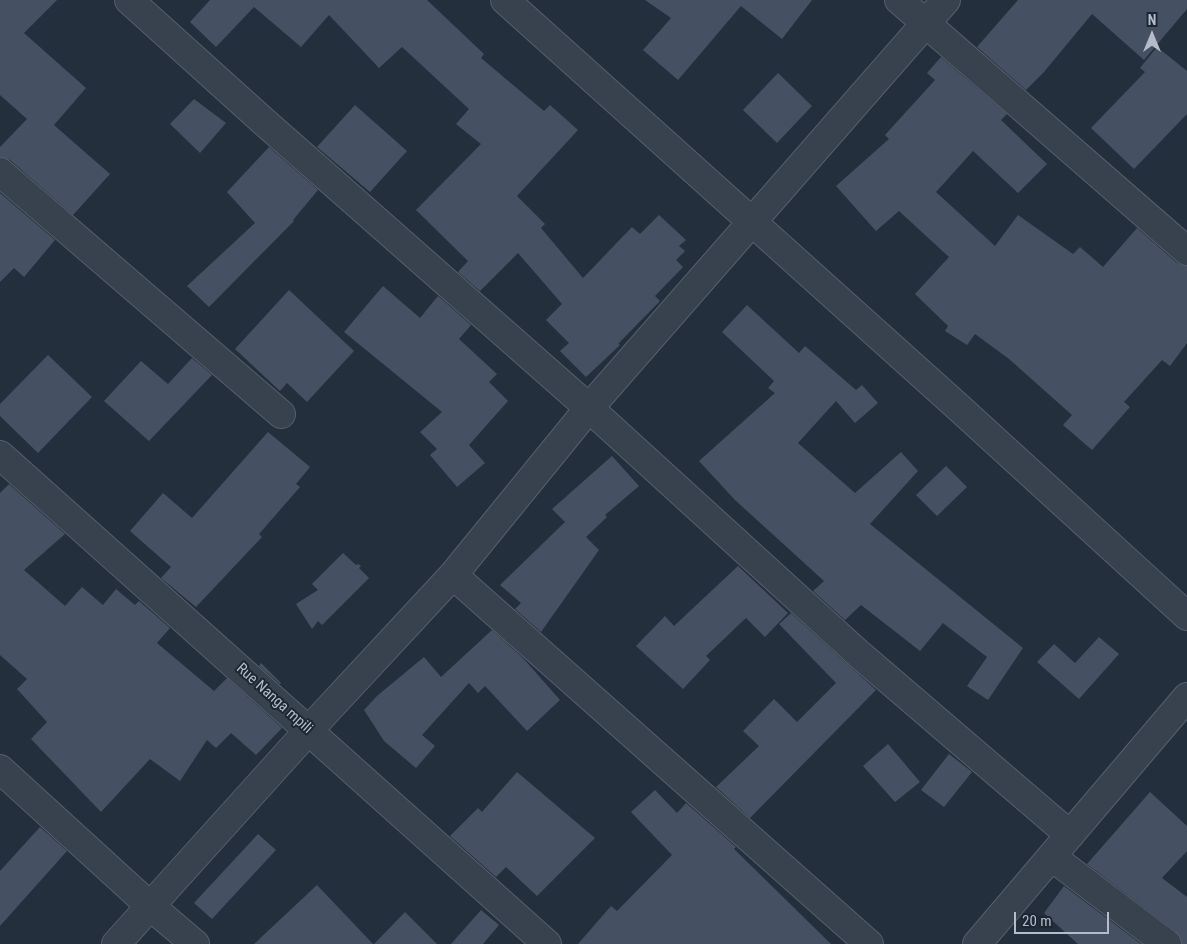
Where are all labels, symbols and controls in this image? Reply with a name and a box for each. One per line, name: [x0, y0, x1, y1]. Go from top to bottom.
north arrow: [1127, 10, 1177, 60]
text: N: [1148, 12, 1156, 28]
street label: Rue Nanga mpili: [232, 660, 316, 738]
scale bar: [1017, 902, 1112, 934]
text: 20 m: [1022, 912, 1052, 930]

